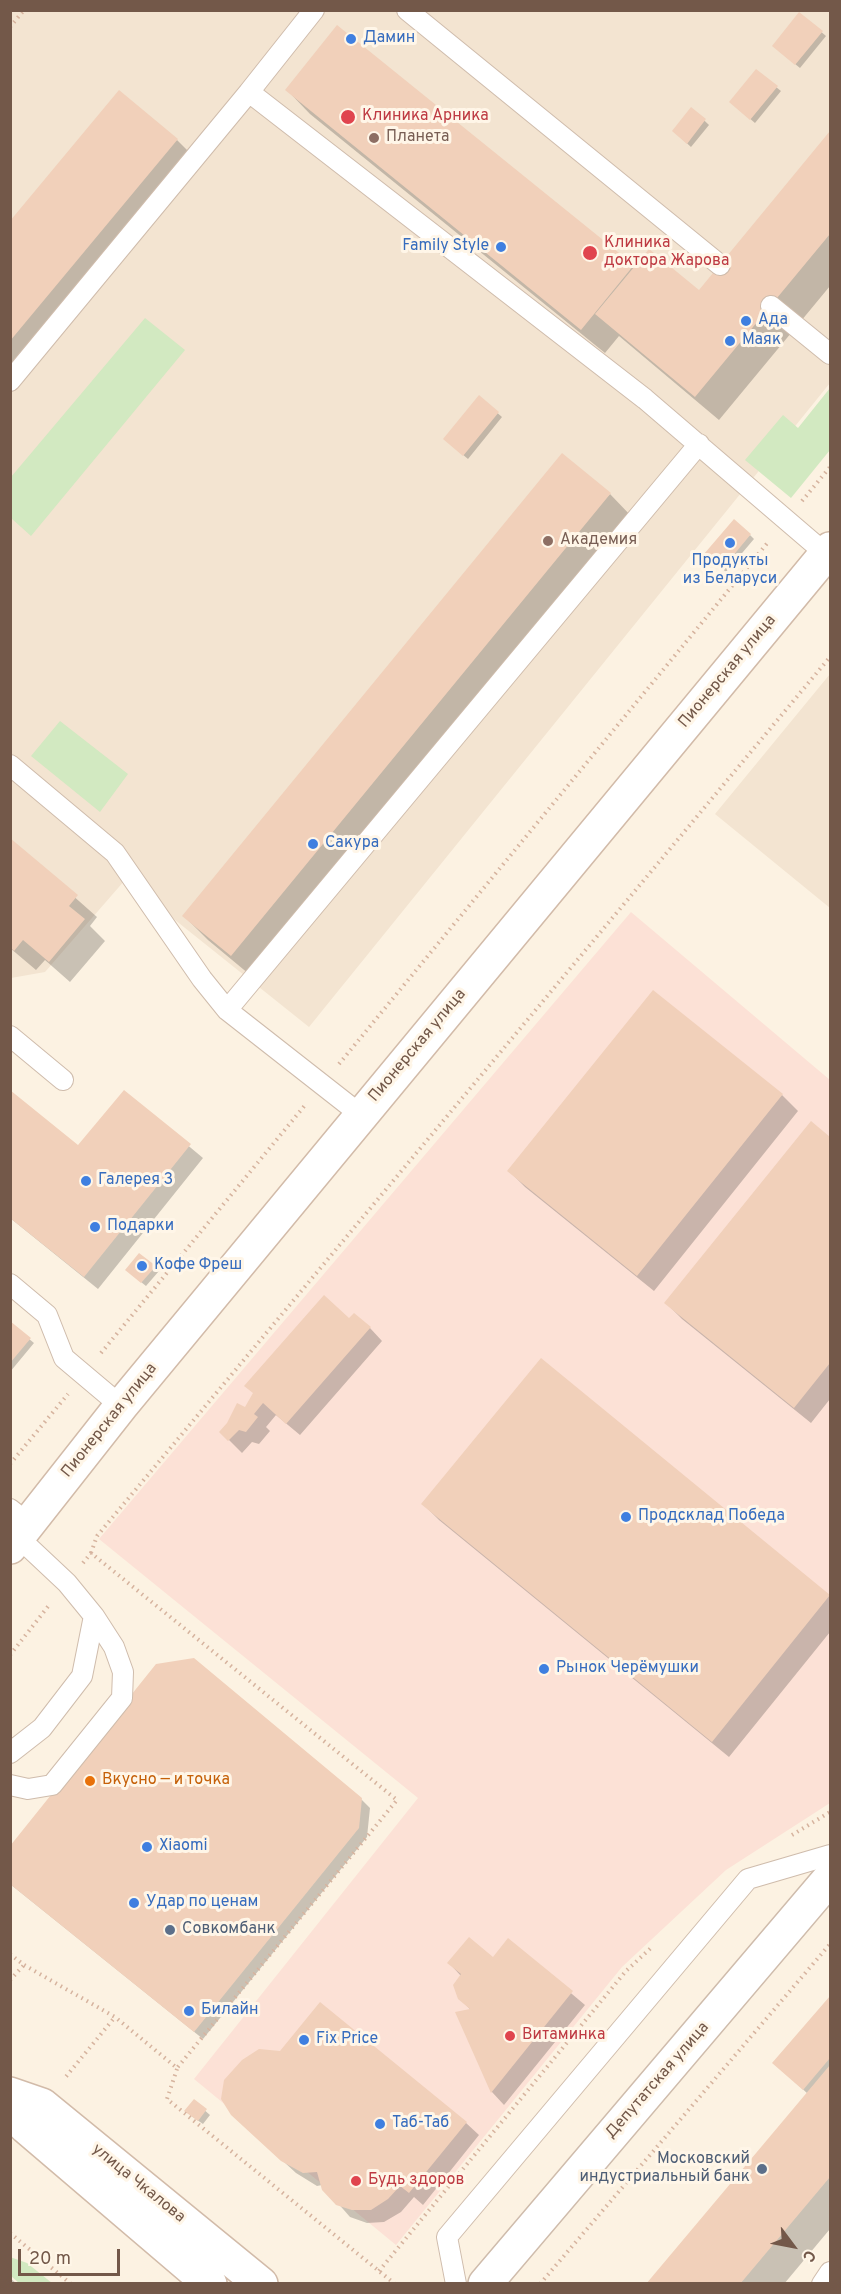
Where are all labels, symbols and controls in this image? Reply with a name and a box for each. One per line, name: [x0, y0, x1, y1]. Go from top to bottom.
place label: Дамин: [363, 29, 415, 49]
marker: Дамин: [344, 32, 358, 46]
place label: Клиника Арника: [362, 107, 489, 127]
marker: Клиника Арника: [339, 108, 357, 126]
place label: Планета: [386, 128, 449, 148]
marker: Планета: [367, 131, 381, 145]
place label: Клиника доктора Жарова: [604, 234, 730, 272]
place label: Family Style: [402, 237, 489, 257]
marker: Family Style: [494, 240, 508, 254]
marker: Клиника доктора Жарова: [581, 244, 599, 262]
place label: Ада: [758, 311, 788, 331]
marker: Ада: [739, 314, 753, 328]
place label: Маяк: [742, 331, 781, 351]
marker: Маяк: [723, 334, 737, 348]
place label: Академия: [560, 531, 637, 551]
marker: Академия: [541, 534, 555, 548]
marker: Продукты из Беларуси: [723, 536, 737, 550]
place label: Продукты из Беларуси: [683, 552, 777, 590]
street label: Пионерская улица: [675, 612, 781, 732]
place label: Сакура: [325, 834, 379, 854]
marker: Сакура: [306, 837, 320, 851]
street label: Пионерская улица: [365, 986, 471, 1106]
place label: Галерея 3: [98, 1171, 173, 1191]
marker: Галерея 3: [79, 1174, 93, 1188]
place label: Подарки: [107, 1217, 174, 1237]
marker: Подарки: [88, 1220, 102, 1234]
place label: Кофе Фреш: [154, 1256, 242, 1276]
marker: Кофе Фреш: [135, 1259, 149, 1273]
street label: Пионерская улица: [58, 1360, 162, 1482]
place label: Продсклад Победа: [638, 1507, 785, 1527]
marker: Продсклад Победа: [619, 1510, 633, 1524]
place label: Рынок Черёмушки: [556, 1659, 699, 1679]
marker: Рынок Черёмушки: [537, 1662, 551, 1676]
place label: Вкусно — и точка: [102, 1771, 230, 1791]
marker: Вкусно — и точка: [83, 1774, 97, 1788]
place label: Xiaomi: [159, 1837, 208, 1857]
marker: Xiaomi: [140, 1840, 154, 1854]
place label: Удар по ценам: [146, 1893, 258, 1913]
marker: Удар по ценам: [127, 1896, 141, 1910]
place label: Совкомбанк: [182, 1920, 276, 1940]
marker: Совкомбанк: [163, 1923, 177, 1937]
place label: Билайн: [201, 2001, 258, 2021]
marker: Билайн: [182, 2004, 196, 2018]
street label: Депутатская улица: [602, 2019, 714, 2143]
place label: Витаминка: [522, 2026, 605, 2046]
marker: Витаминка: [503, 2029, 517, 2043]
place label: Fix Price: [316, 2030, 378, 2050]
marker: Fix Price: [297, 2033, 311, 2047]
place label: Таб-Таб: [392, 2114, 449, 2134]
marker: Таб-Таб: [373, 2117, 387, 2131]
street label: улица Чкалова: [87, 2140, 189, 2228]
place label: Московский индустриальный банк: [580, 2150, 750, 2188]
marker: Московский индустриальный банк: [755, 2162, 769, 2176]
place label: Будь здоров: [368, 2171, 464, 2191]
marker: Будь здоров: [349, 2174, 363, 2188]
north arrow: [763, 2216, 823, 2276]
scale bar: [21, 2237, 123, 2275]
text: С: [797, 2246, 819, 2265]
text: 20 m: [29, 2248, 71, 2271]

